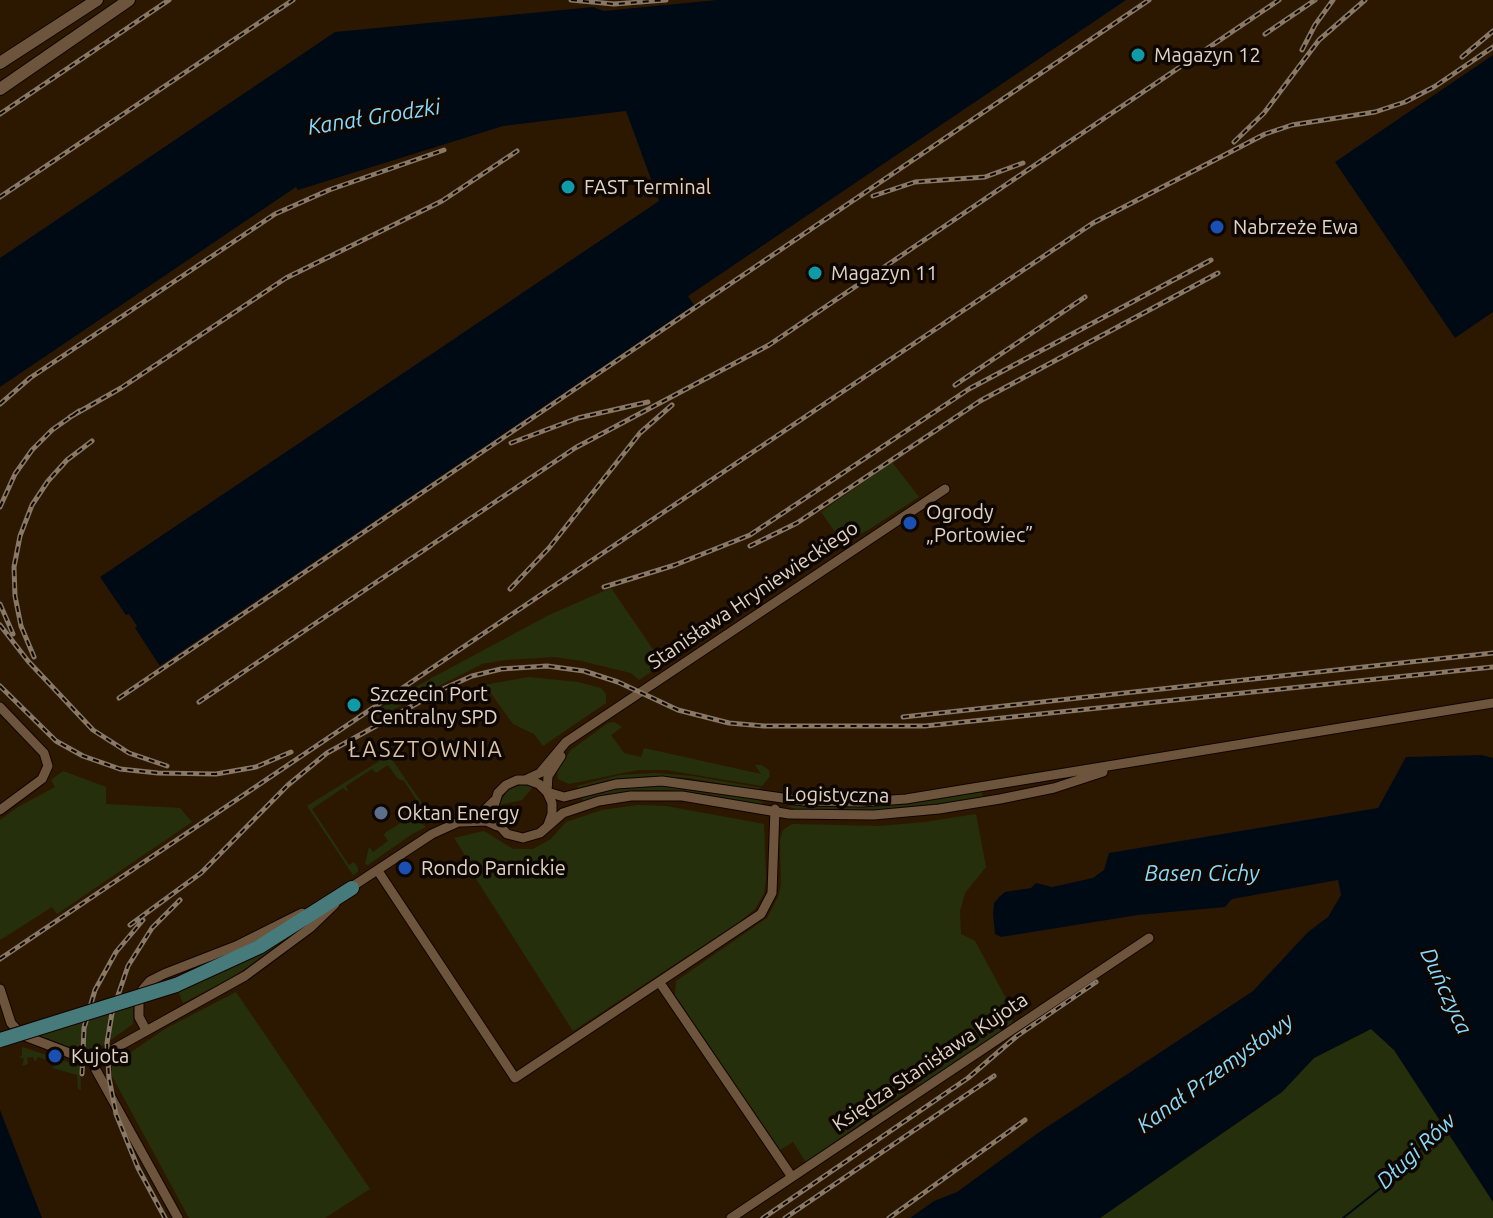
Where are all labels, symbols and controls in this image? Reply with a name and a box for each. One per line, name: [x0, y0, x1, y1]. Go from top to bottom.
place label: Magazyn 12: [1154, 43, 1261, 67]
marker: Magazyn 12: [1129, 46, 1147, 64]
water label: Kanał Grodzki: [306, 93, 442, 141]
place label: FAST Terminal: [584, 175, 711, 199]
marker: FAST Terminal: [559, 178, 577, 196]
place label: Nabrzeże Ewa: [1233, 215, 1358, 239]
marker: Nabrzeże Ewa: [1208, 218, 1226, 236]
place label: Magazyn 11: [831, 261, 938, 285]
marker: Magazyn 11: [806, 264, 824, 282]
place label: Ogrody „Portowiec”: [926, 500, 1033, 547]
marker: Ogrody „Portowiec”: [901, 514, 919, 532]
street label: Stanisława Hryniewieckiego: [643, 516, 863, 674]
place label: Szczecin Port Centralny SPD: [370, 682, 498, 729]
marker: Szczecin Port Centralny SPD: [345, 696, 363, 714]
district label: ŁASZTOWNIA: [348, 737, 504, 763]
street label: Logistyczna: [784, 782, 890, 808]
place label: Oktan Energy: [397, 801, 519, 825]
marker: Oktan Energy: [372, 804, 390, 822]
place label: Rondo Parnickie: [421, 856, 566, 880]
marker: Rondo Parnickie: [396, 859, 414, 877]
water label: Basen Cichy: [1145, 861, 1259, 887]
water label: Duńczyca: [1414, 943, 1478, 1039]
street label: Księdza Stanisława Kujota: [828, 988, 1032, 1136]
water label: Kanał Przemysłowy: [1132, 1007, 1298, 1139]
place label: Kujota: [71, 1044, 129, 1068]
marker: Kujota: [46, 1047, 64, 1065]
water label: Długi Rów: [1371, 1108, 1461, 1194]

